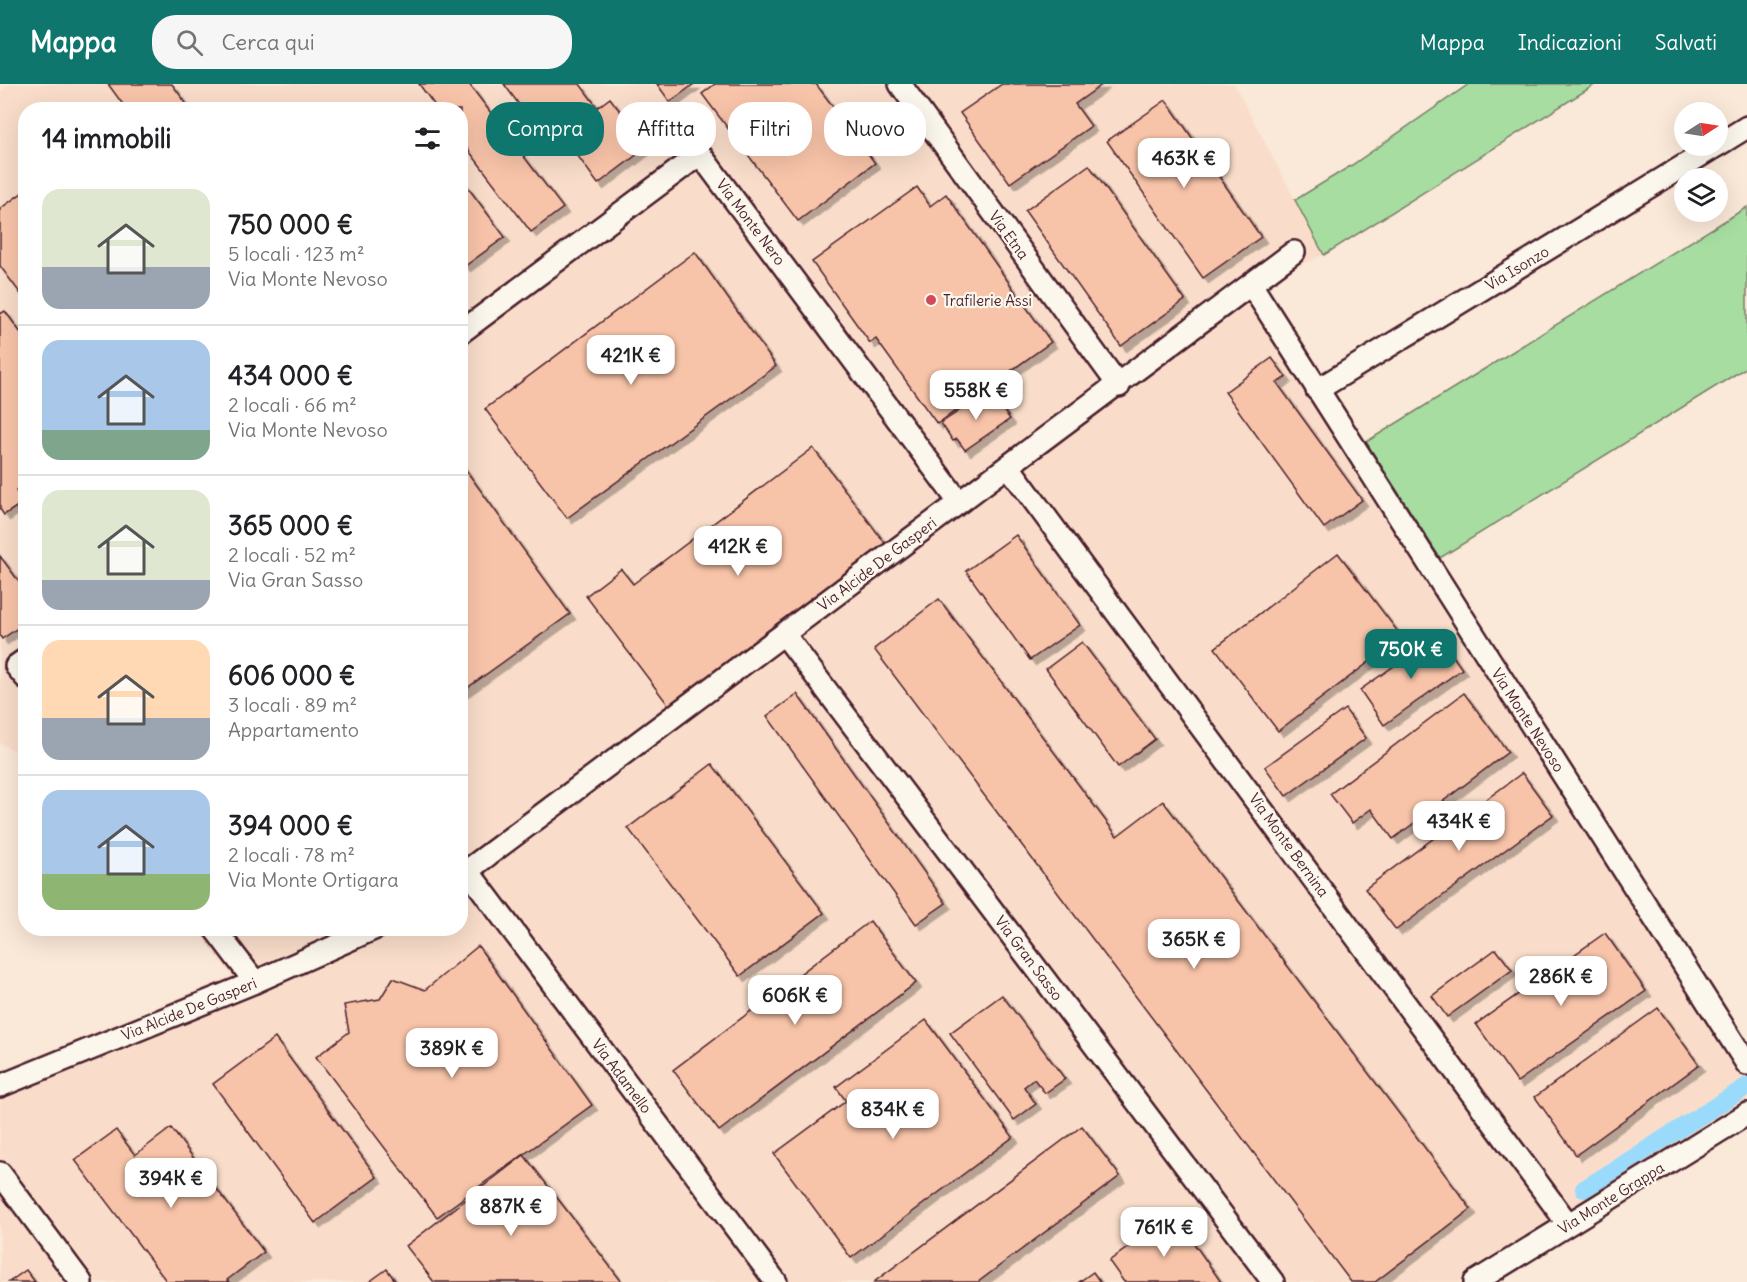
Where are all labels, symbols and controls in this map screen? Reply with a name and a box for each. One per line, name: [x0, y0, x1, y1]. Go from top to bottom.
search box: [152, 15, 572, 69]
text: Mappa: [30, 24, 116, 60]
icon: search: [173, 26, 206, 59]
text: Cerca qui: [221, 28, 315, 56]
text: Mappa: [1420, 29, 1485, 56]
text: Indicazioni: [1518, 29, 1622, 56]
text: Salvati: [1655, 29, 1717, 56]
chip: Compra: [486, 102, 604, 156]
chip: Affitta: [616, 102, 716, 156]
chip: Filtri: [728, 102, 812, 156]
chip: Nuovo: [824, 102, 926, 156]
north arrow: [1674, 102, 1728, 156]
map controls: [1674, 102, 1728, 222]
text: 14 immobili: [42, 122, 171, 155]
icon: filters: [411, 122, 444, 155]
pin: 463K €: [1135, 138, 1233, 189]
text: 463K €: [1152, 145, 1216, 170]
button: layers: [1674, 168, 1728, 222]
street label: Via Monte Nero: [712, 175, 790, 269]
street label: Via Etna: [985, 207, 1033, 264]
text: 750 000 €: [228, 208, 353, 241]
icon: home: [90, 213, 162, 285]
text: 5 locali · 123 m²: [228, 241, 364, 266]
street label: Via Isonzo: [1482, 242, 1552, 294]
text: Via Monte Nevoso: [228, 266, 388, 291]
place label: Trafilerie Assi: [943, 291, 1032, 310]
marker: Trafilerie Assi: [924, 293, 938, 307]
pin: 421K €: [582, 335, 680, 386]
text: 421K €: [601, 342, 661, 367]
text: 434 000 €: [228, 359, 353, 392]
icon: home: [90, 364, 162, 436]
pin: 558K €: [927, 370, 1025, 421]
text: 558K €: [944, 377, 1008, 402]
text: 2 locali · 66 m²: [228, 392, 357, 417]
text: Via Monte Nevoso: [228, 417, 388, 442]
text: 365 000 €: [228, 509, 353, 542]
street label: Via Alcide De Gasperi: [814, 513, 940, 615]
icon: home: [90, 514, 162, 586]
pin: 412K €: [689, 526, 787, 577]
text: 412K €: [708, 533, 768, 558]
text: 2 locali · 52 m²: [228, 542, 356, 567]
text: Via Gran Sasso: [228, 567, 363, 592]
pin: 750K €: [1362, 629, 1460, 680]
text: 750K €: [1379, 636, 1443, 661]
text: 606 000 €: [228, 659, 356, 692]
icon: home: [90, 664, 162, 736]
street label: Via Monte Nevoso: [1487, 665, 1569, 775]
text: 3 locali · 89 m²: [228, 692, 357, 717]
text: Appartamento: [228, 717, 359, 742]
street label: Via Monte Bernina: [1245, 789, 1333, 901]
pin: 434K €: [1410, 801, 1508, 852]
text: 434K €: [1427, 808, 1491, 833]
text: 394 000 €: [228, 809, 353, 842]
icon: home: [90, 814, 162, 886]
text: 2 locali · 78 m²: [228, 842, 355, 867]
text: Via Monte Ortigara: [228, 867, 399, 892]
street label: Via Gran Sasso: [991, 912, 1067, 1004]
pin: 365K €: [1145, 919, 1243, 970]
text: 365K €: [1162, 926, 1226, 951]
pin: 286K €: [1512, 956, 1610, 1007]
text: 286K €: [1529, 963, 1593, 988]
street label: Via Alcide De Gasperi: [119, 973, 259, 1045]
pin: 606K €: [746, 975, 844, 1026]
text: 606K €: [762, 982, 828, 1007]
pin: 389K €: [403, 1028, 501, 1079]
text: 389K €: [420, 1035, 484, 1060]
street label: Via Adamello: [588, 1035, 656, 1117]
pin: 834K €: [844, 1089, 942, 1140]
text: 834K €: [861, 1096, 925, 1121]
pin: 394K €: [122, 1158, 220, 1209]
street label: Via Monte Grappa: [1554, 1158, 1668, 1238]
text: 394K €: [139, 1165, 203, 1190]
pin: 887K €: [462, 1186, 560, 1237]
text: 887K €: [480, 1193, 542, 1218]
pin: 761K €: [1115, 1207, 1213, 1258]
text: 761K €: [1135, 1214, 1194, 1239]

